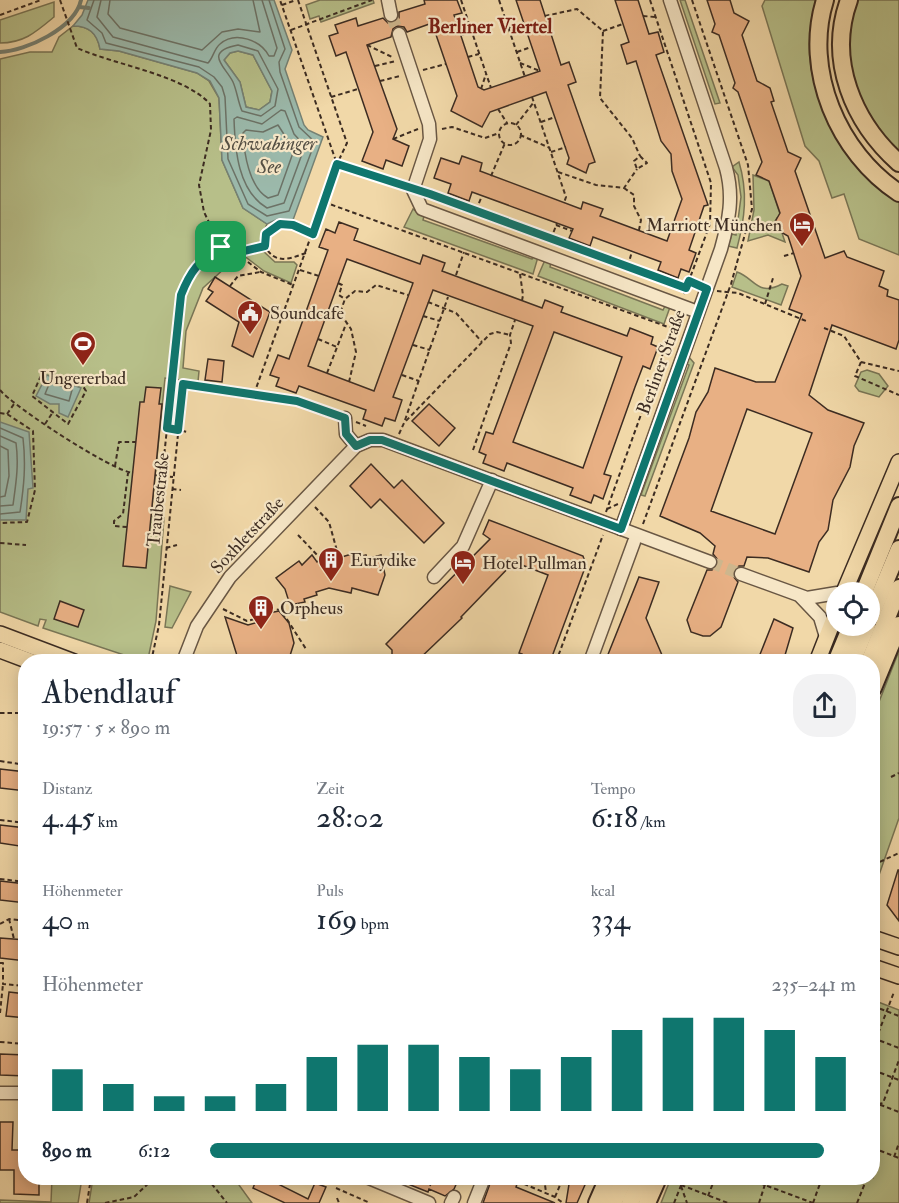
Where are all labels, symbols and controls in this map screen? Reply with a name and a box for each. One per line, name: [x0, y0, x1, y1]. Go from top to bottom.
district label: Berliner Viertel: [428, 14, 553, 39]
water label: Schwabinger See: [220, 131, 318, 179]
hotel icon: Marriott München: [787, 210, 817, 248]
place label: Marriott München: [646, 214, 782, 237]
pin: [195, 221, 246, 272]
icon: arrive: [204, 230, 237, 263]
public building icon: Soundcafe: [235, 298, 265, 336]
place label: Soundcafe: [270, 302, 344, 325]
street label: Berliner Straße: [632, 306, 691, 418]
sports icon: Ungererbad: [68, 329, 98, 367]
place label: Ungererbad: [40, 367, 126, 390]
street label: Traubestraße: [142, 451, 175, 548]
street label: Soxhletstraße: [206, 492, 289, 579]
building icon: Eurydike: [316, 545, 346, 583]
hotel icon: Hotel Pullman: [448, 548, 478, 586]
place label: Eurydike: [350, 549, 417, 572]
place label: Hotel Pullman: [482, 552, 587, 575]
map controls: [826, 582, 880, 636]
button: locate: [826, 582, 880, 636]
building icon: Orpheus: [246, 593, 276, 631]
place label: Orpheus: [280, 597, 343, 620]
text: Abendlauf: [42, 672, 176, 713]
button: share: [793, 674, 856, 737]
text: 19:57 · 5 × 890 m: [42, 715, 170, 740]
text: Distanz: [42, 779, 93, 799]
text: Zeit: [316, 779, 344, 799]
text: Tempo: [591, 779, 635, 799]
text: 4.45: [42, 799, 94, 836]
text: 28:02: [316, 799, 384, 836]
text: 6:18: [591, 799, 638, 836]
text: km: [94, 812, 118, 832]
text: /km: [638, 812, 666, 832]
text: Höhenmeter: [42, 881, 123, 901]
text: Puls: [316, 881, 344, 901]
text: kcal: [591, 881, 615, 901]
text: 40: [42, 901, 74, 938]
text: 169: [316, 901, 357, 938]
text: 334: [591, 901, 630, 938]
text: m: [74, 914, 89, 934]
text: bpm: [357, 914, 389, 934]
text: Höhenmeter: [42, 972, 143, 997]
text: 235–241 m: [771, 972, 856, 997]
text: 890 m: [42, 1138, 92, 1163]
text: 6:12: [138, 1138, 170, 1163]

